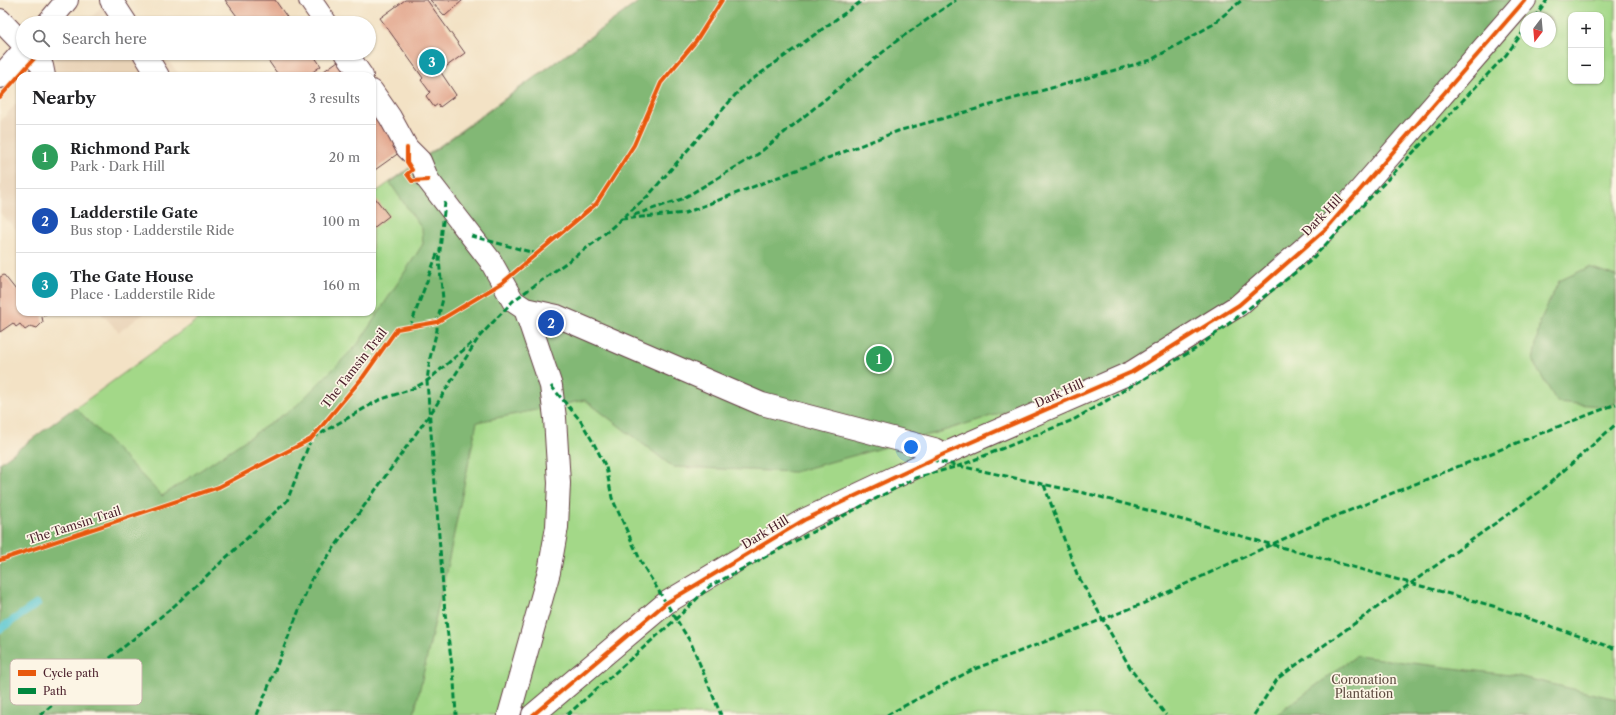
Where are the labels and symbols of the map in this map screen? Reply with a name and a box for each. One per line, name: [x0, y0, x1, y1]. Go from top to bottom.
north arrow: [1520, 12, 1556, 48]
pin: 3: [419, 47, 445, 77]
street label: Dark Hill: [1299, 191, 1346, 239]
pin: 2: [538, 308, 564, 338]
street label: The Tamsin Trail: [318, 325, 390, 411]
pin: 1: [866, 344, 892, 374]
street label: Dark Hill: [1032, 375, 1086, 410]
your location: [901, 437, 921, 457]
street label: The Tamsin Trail: [25, 503, 123, 547]
street label: Dark Hill: [739, 512, 792, 552]
legend: [10, 659, 142, 705]
text: Cycle path: [43, 666, 99, 680]
park label: Coronation Plantation: [1331, 672, 1397, 701]
text: Path: [43, 684, 67, 698]

